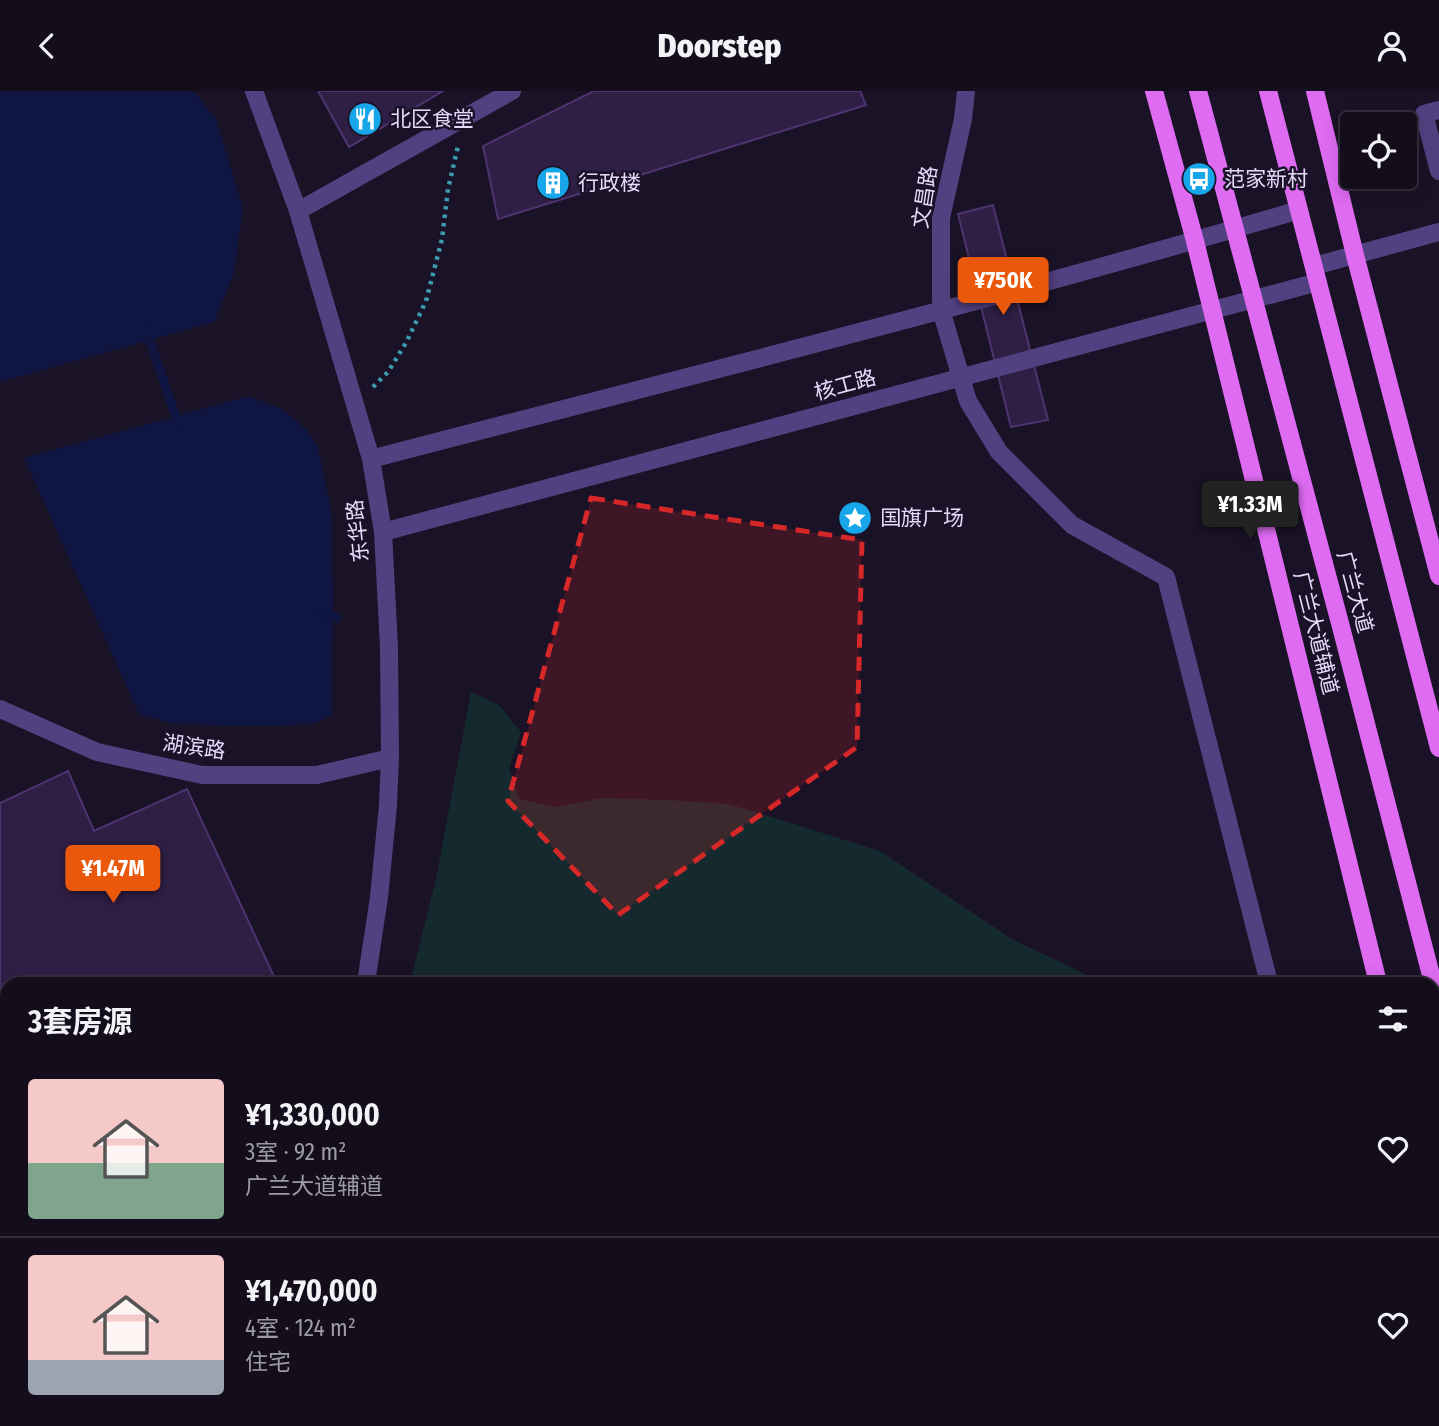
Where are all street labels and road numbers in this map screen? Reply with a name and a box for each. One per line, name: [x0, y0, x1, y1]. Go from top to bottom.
street label: 文昌路: [907, 164, 943, 230]
street label: 核工路: [811, 364, 879, 406]
street label: 东华路: [342, 498, 374, 564]
street label: 广兰大道: [1332, 548, 1378, 636]
street label: 广兰大道辅道: [1288, 569, 1344, 697]
street label: 湖滨路: [161, 730, 227, 764]

